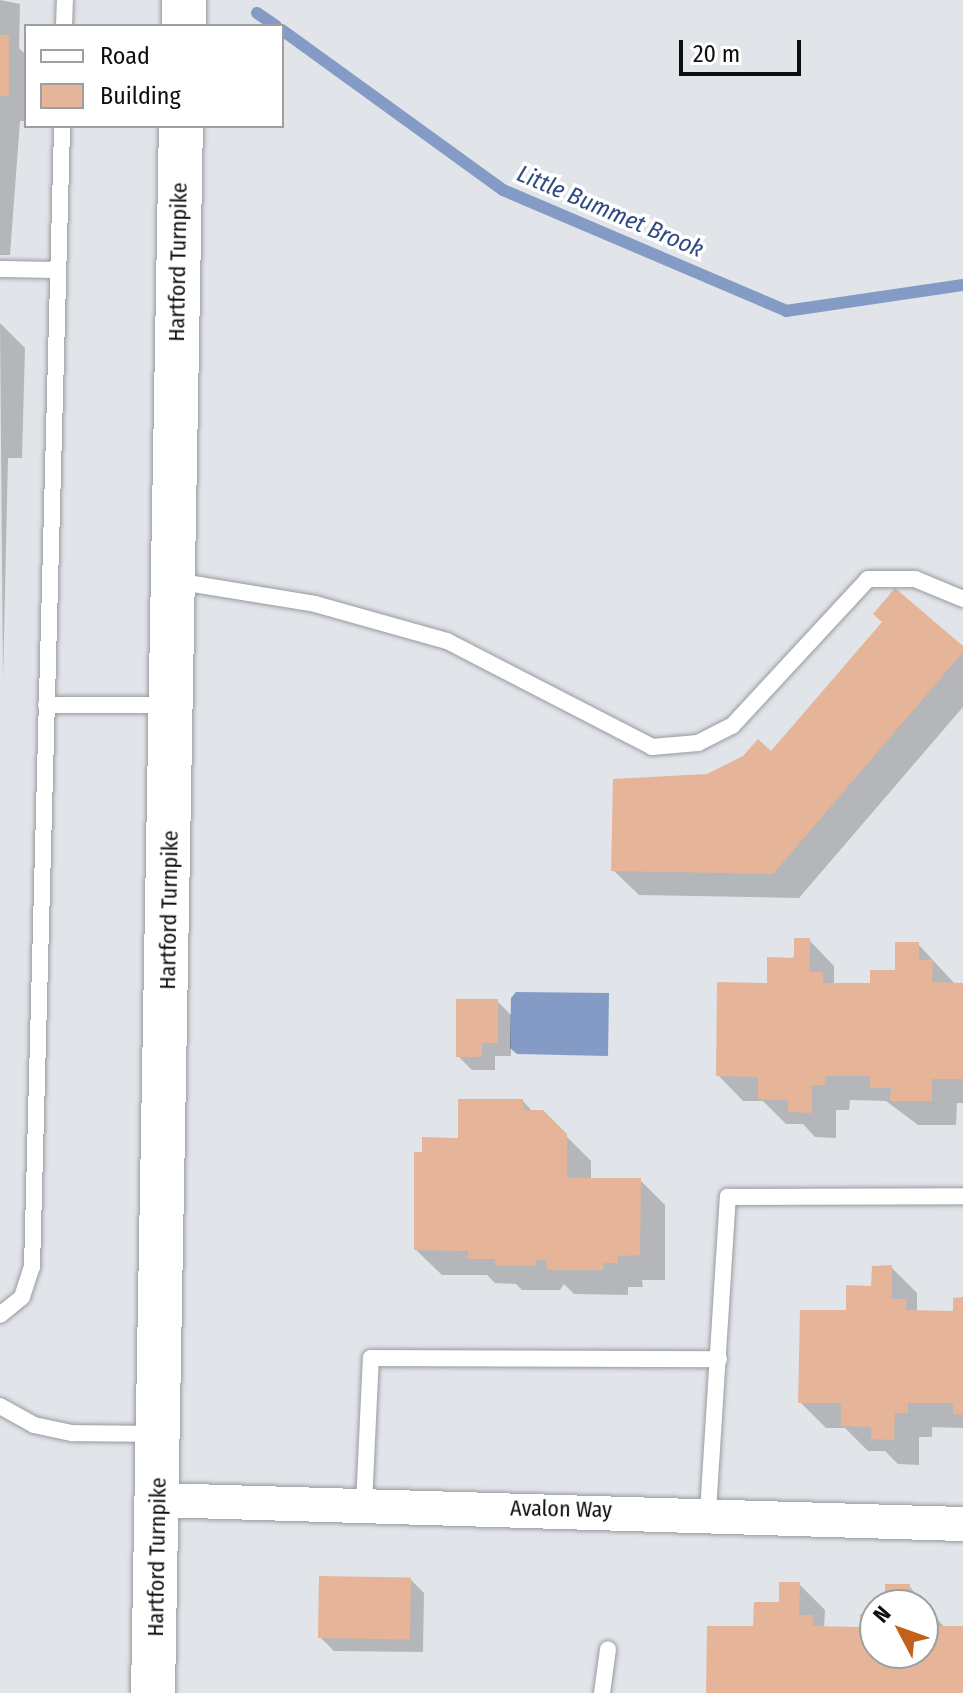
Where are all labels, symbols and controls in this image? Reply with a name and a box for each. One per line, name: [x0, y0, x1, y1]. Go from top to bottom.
legend: [24, 24, 284, 128]
scale bar: [683, 24, 805, 74]
text: 20 m: [693, 40, 740, 68]
text: Road: [100, 42, 150, 70]
text: Building: [100, 82, 181, 110]
water label: Little Bummet Brook: [512, 160, 708, 264]
street label: Hartford Turnpike: [163, 182, 193, 342]
street label: Hartford Turnpike: [154, 830, 184, 990]
street label: Hartford Turnpike: [142, 1477, 172, 1637]
street label: Avalon Way: [510, 1495, 612, 1523]
north arrow: [859, 1589, 939, 1669]
text: N: [868, 1600, 897, 1628]

